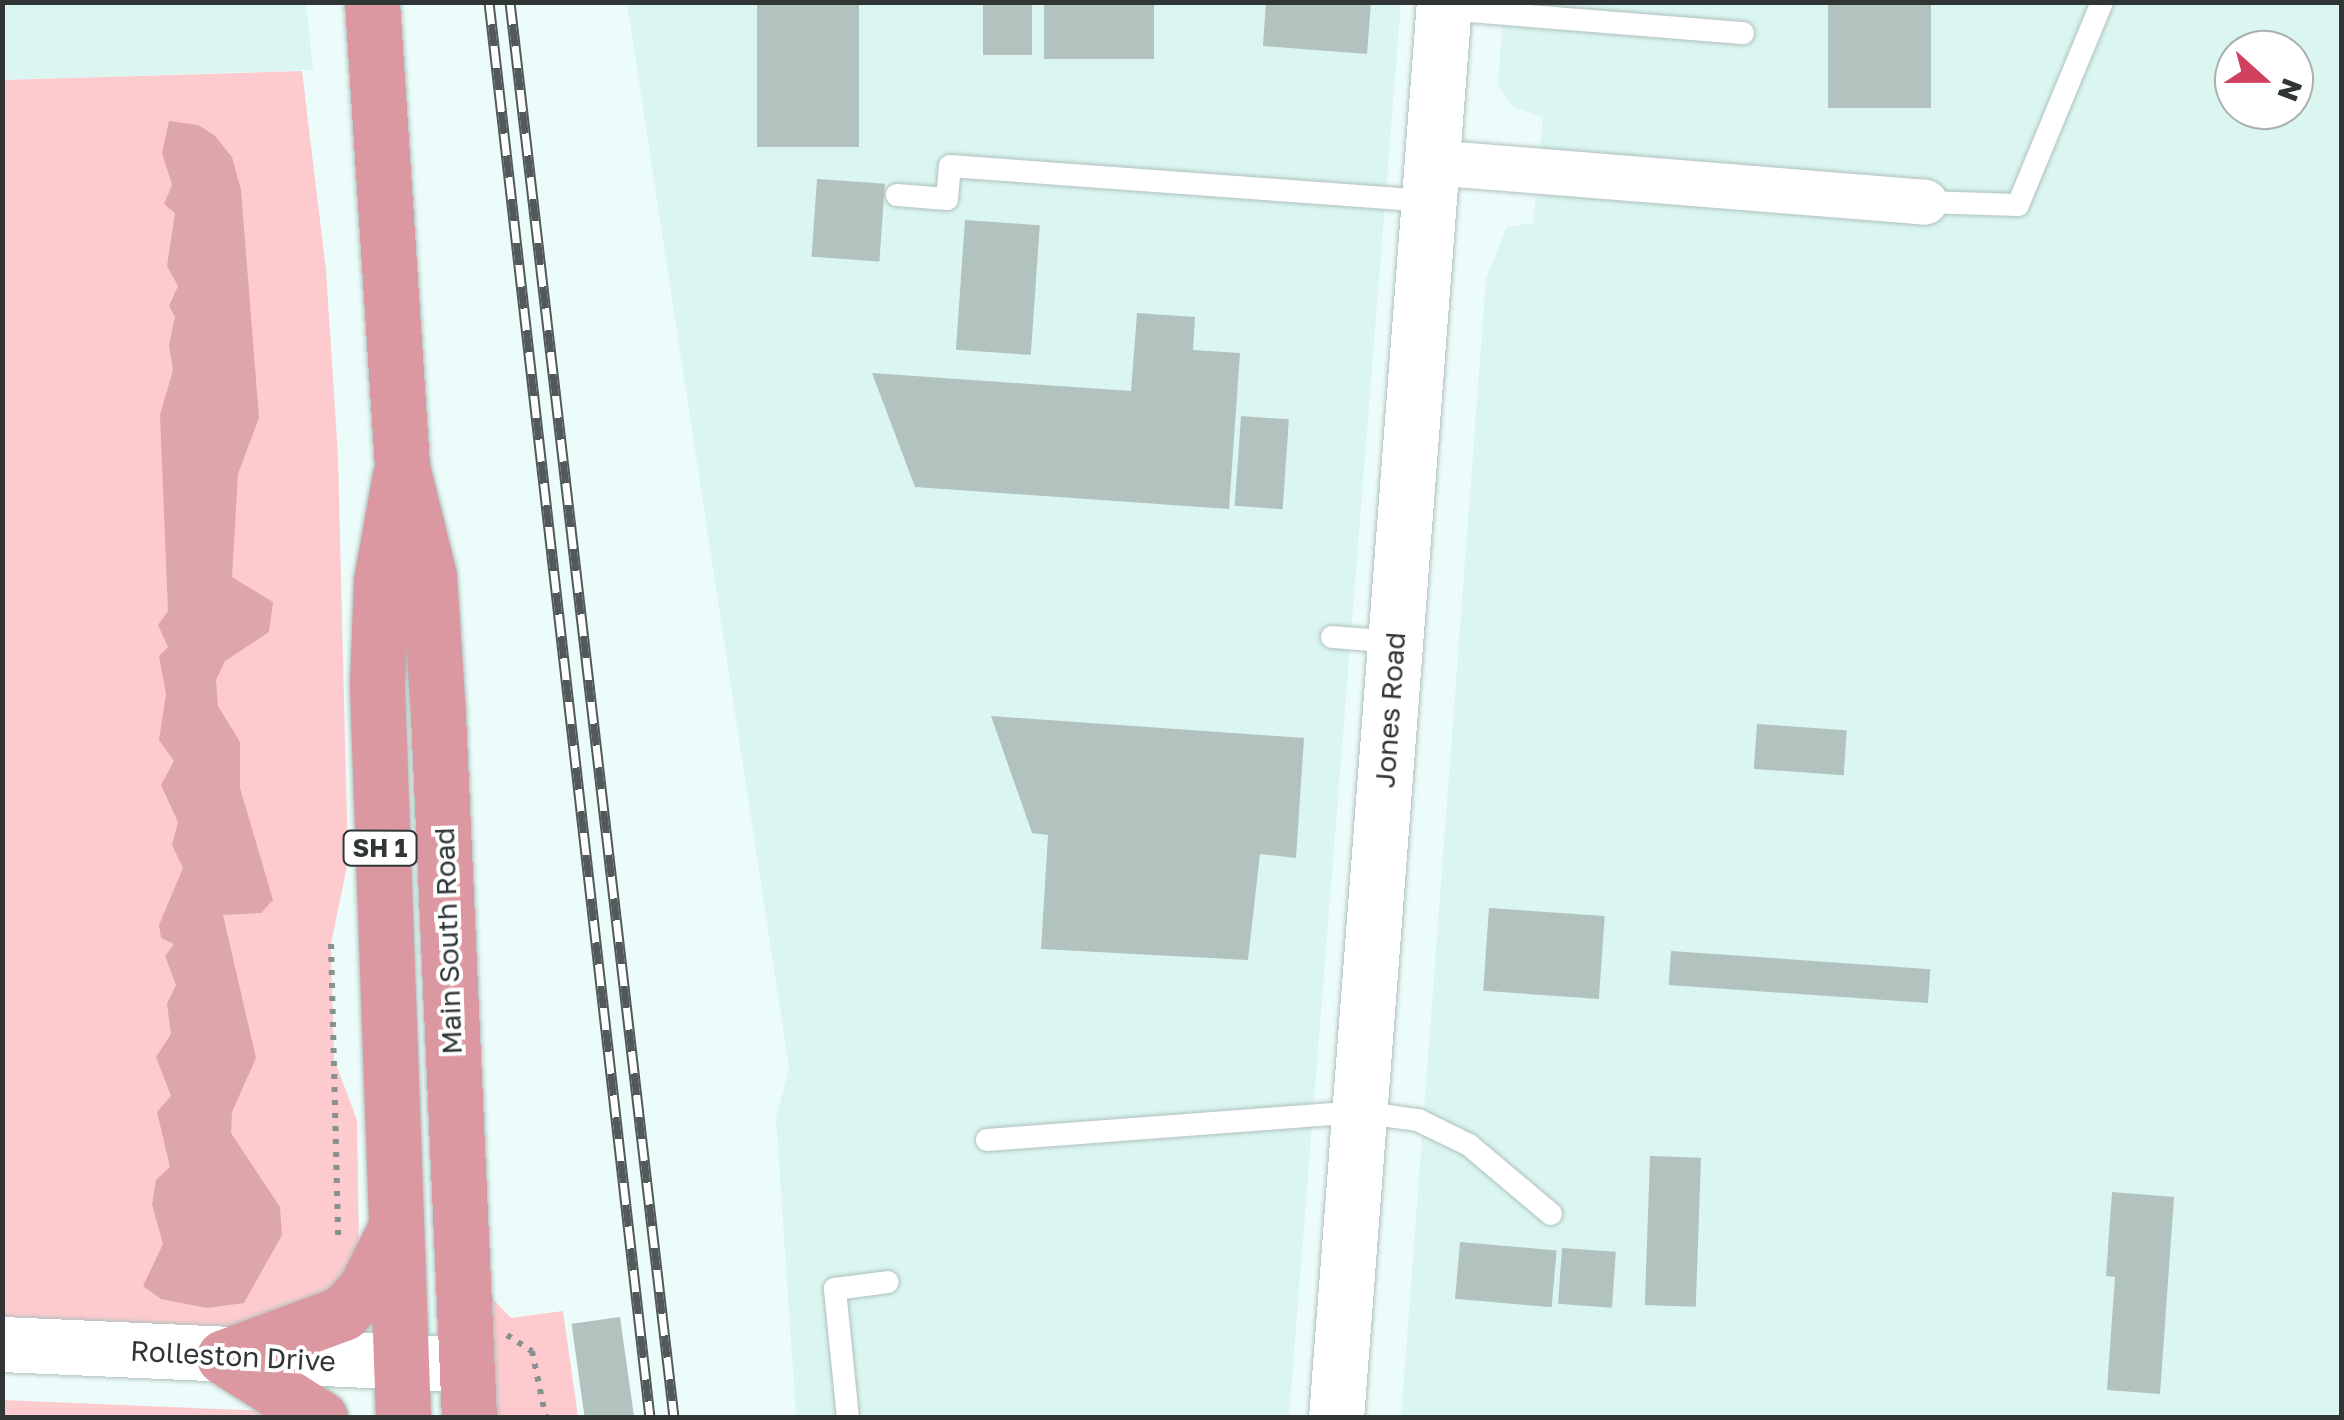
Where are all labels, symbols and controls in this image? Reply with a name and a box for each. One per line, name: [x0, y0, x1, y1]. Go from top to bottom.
north arrow: [2214, 30, 2314, 130]
text: N: [2271, 74, 2310, 106]
street label: Jones Road: [1368, 631, 1412, 789]
street label: Main South Road: [427, 827, 469, 1055]
road number: SH 1: [342, 828, 418, 868]
street label: Rolleston Drive: [129, 1334, 337, 1378]

